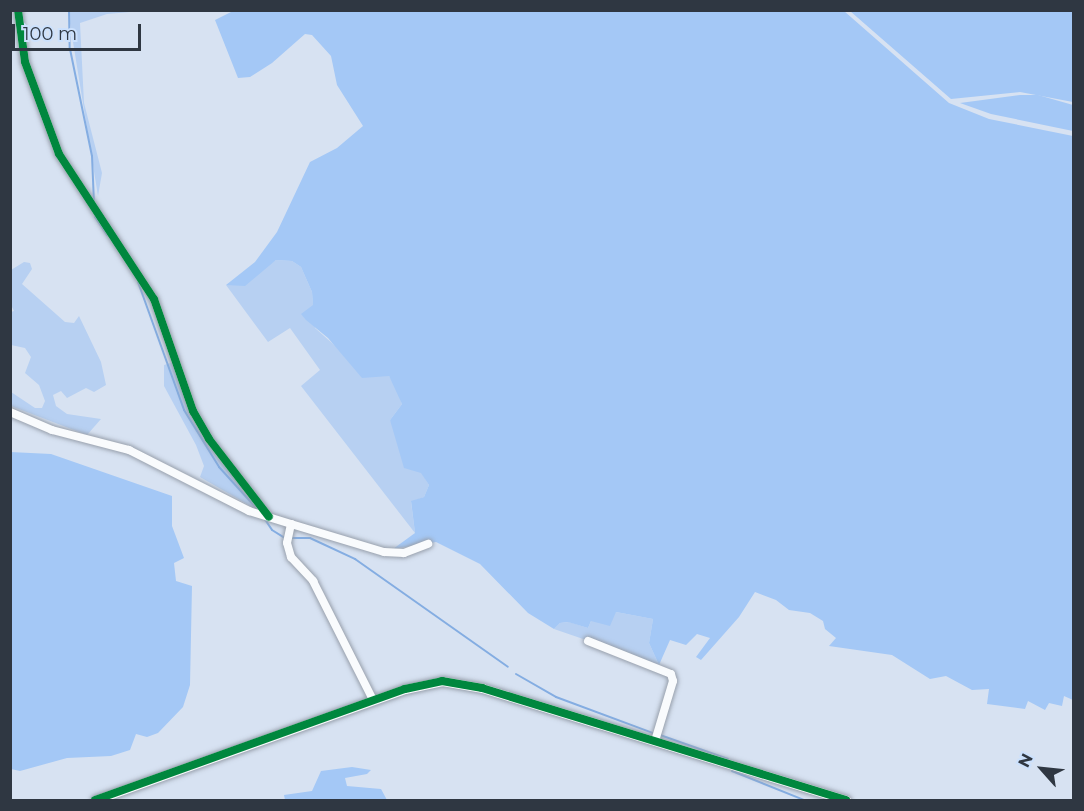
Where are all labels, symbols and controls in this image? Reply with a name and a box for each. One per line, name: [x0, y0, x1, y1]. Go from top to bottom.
scale bar: [15, 12, 144, 50]
text: 100 m: [23, 23, 77, 45]
north arrow: [1012, 739, 1072, 799]
text: N: [1014, 751, 1037, 771]

